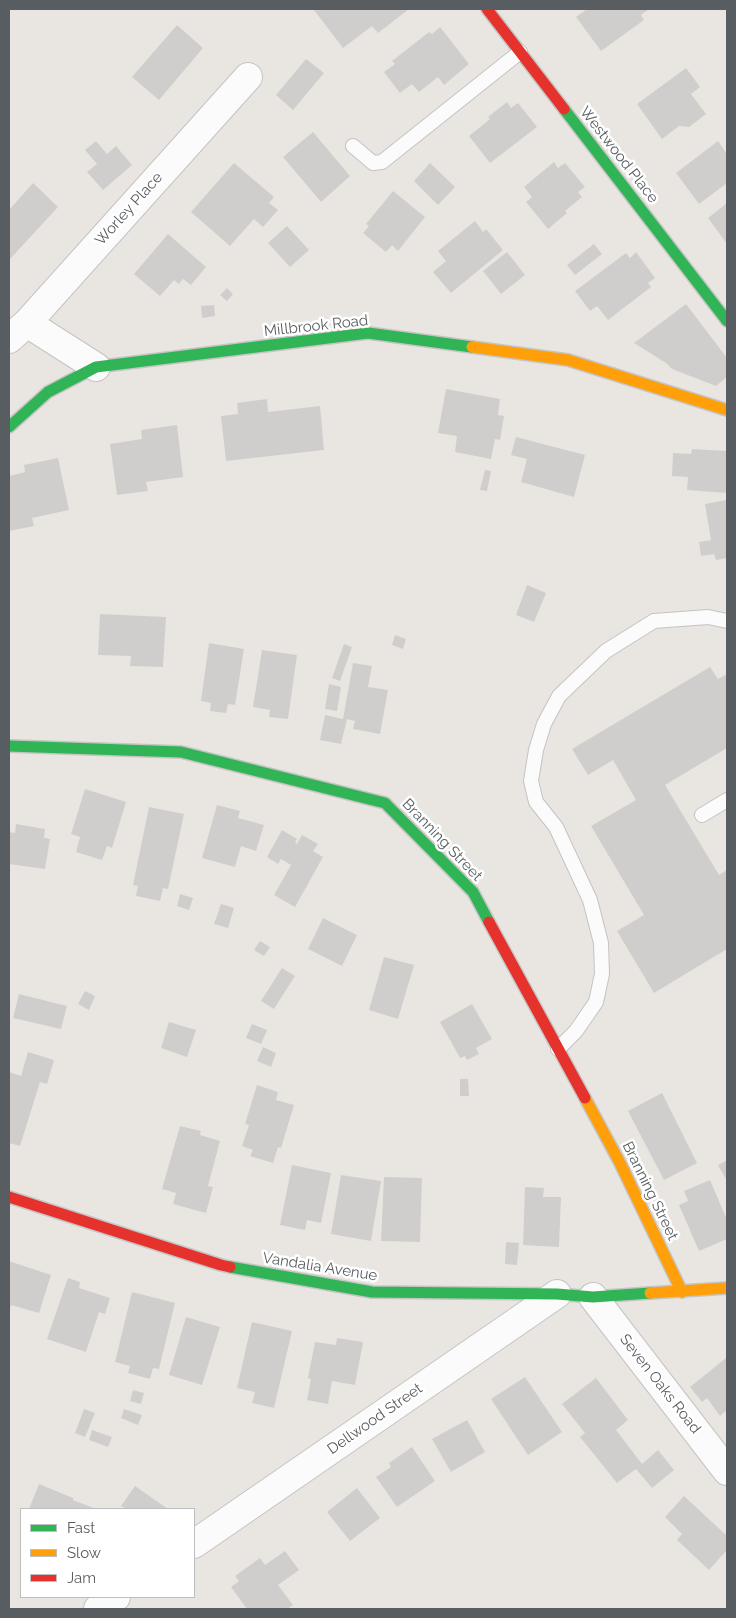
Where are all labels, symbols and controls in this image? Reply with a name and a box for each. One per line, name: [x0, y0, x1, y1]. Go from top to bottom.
street label: Westwood Place: [576, 103, 662, 207]
street label: Worley Place: [92, 169, 166, 249]
street label: Millbrook Road: [263, 312, 369, 340]
street label: Branning Street: [398, 795, 486, 885]
street label: Branning Street: [618, 1139, 682, 1243]
street label: Vandalia Avenue: [261, 1249, 379, 1285]
street label: Seven Oaks Road: [616, 1331, 704, 1437]
street label: Dellwood Street: [324, 1380, 426, 1458]
legend: [20, 1508, 195, 1598]
text: Fast: [67, 1519, 95, 1537]
text: Slow: [67, 1544, 101, 1562]
text: Jam: [67, 1569, 96, 1587]

